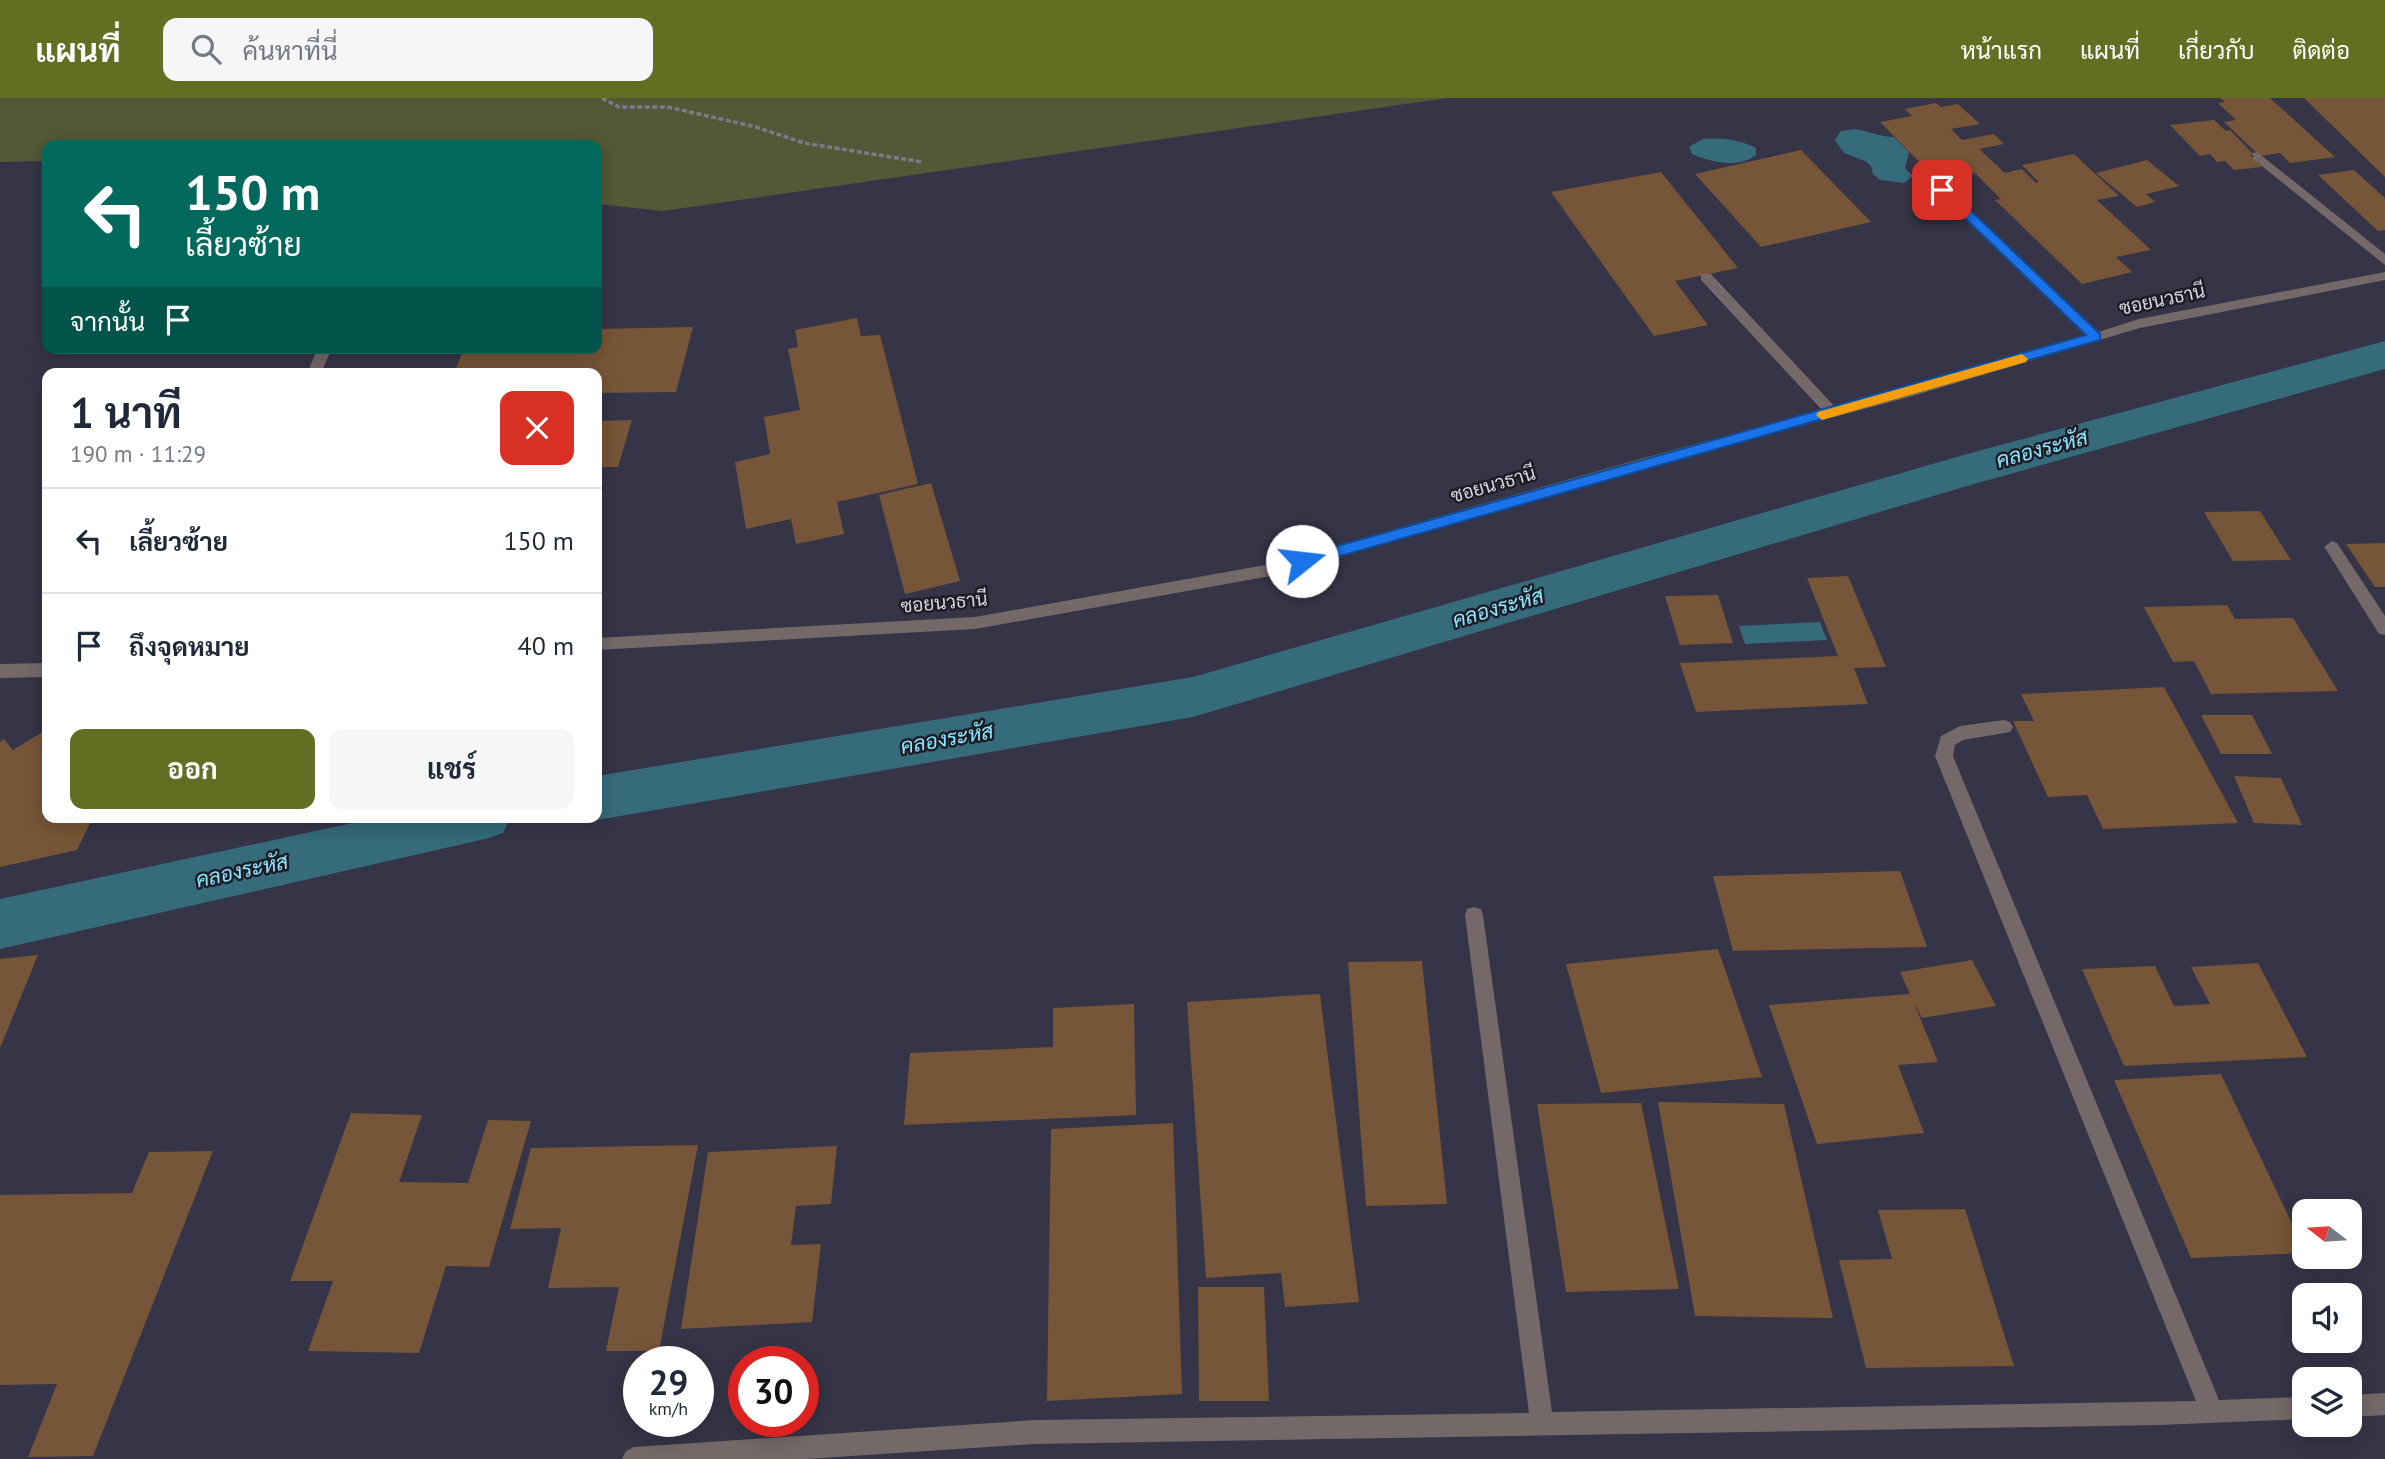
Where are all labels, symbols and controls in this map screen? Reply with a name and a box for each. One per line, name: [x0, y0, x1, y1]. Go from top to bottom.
search box: [163, 18, 653, 81]
text: แผนที่: [35, 28, 121, 71]
icon: search: [187, 30, 225, 68]
text: ค้นหาที่นี่: [243, 34, 338, 67]
text: หน้าแรก: [1961, 35, 2042, 66]
text: แผนที่: [2080, 35, 2140, 66]
text: เกี่ยวกับ: [2178, 35, 2255, 66]
text: ติดต่อ: [2293, 35, 2350, 66]
text: 150 m: [185, 160, 320, 224]
pin: [1912, 160, 1972, 220]
icon: left: [70, 168, 161, 259]
icon: arrive: [1923, 171, 1961, 209]
text: เลี้ยวซ้าย: [185, 223, 302, 265]
street label: ซอยนวธานี: [2117, 278, 2207, 320]
icon: arrive: [159, 301, 197, 339]
text: จากนั้น: [70, 305, 145, 338]
text: 1 นาที: [70, 385, 182, 440]
button: close: [500, 391, 574, 465]
water label: คลองระหัส: [1993, 423, 2091, 474]
text: 190 m · 11:29: [70, 439, 206, 468]
street label: ซอยนวธานี: [1448, 460, 1538, 508]
icon: left: [70, 522, 108, 560]
text: 150 m: [503, 524, 574, 557]
position arrow: [1265, 524, 1339, 598]
text: เลี้ยวซ้าย: [129, 525, 228, 558]
water label: คลองระหัส: [1449, 581, 1547, 633]
street label: ซอยนวธานี: [900, 586, 988, 618]
icon: arrive: [70, 627, 108, 665]
text: 40 m: [518, 629, 574, 662]
text: ถึงจุดหมาย: [129, 630, 250, 663]
water label: คลองระหัส: [898, 717, 996, 760]
button: ออก: [70, 729, 315, 809]
button: แชร์: [329, 729, 574, 809]
water label: คลองระหัส: [193, 847, 291, 893]
north arrow: [2292, 1199, 2362, 1269]
map controls: [2292, 1199, 2362, 1437]
button: sound: [2292, 1283, 2362, 1353]
speed limit sign: 30: [728, 1346, 819, 1437]
text: 29: [649, 1359, 688, 1405]
button: layers: [2292, 1367, 2362, 1437]
text: km/h: [649, 1397, 688, 1420]

